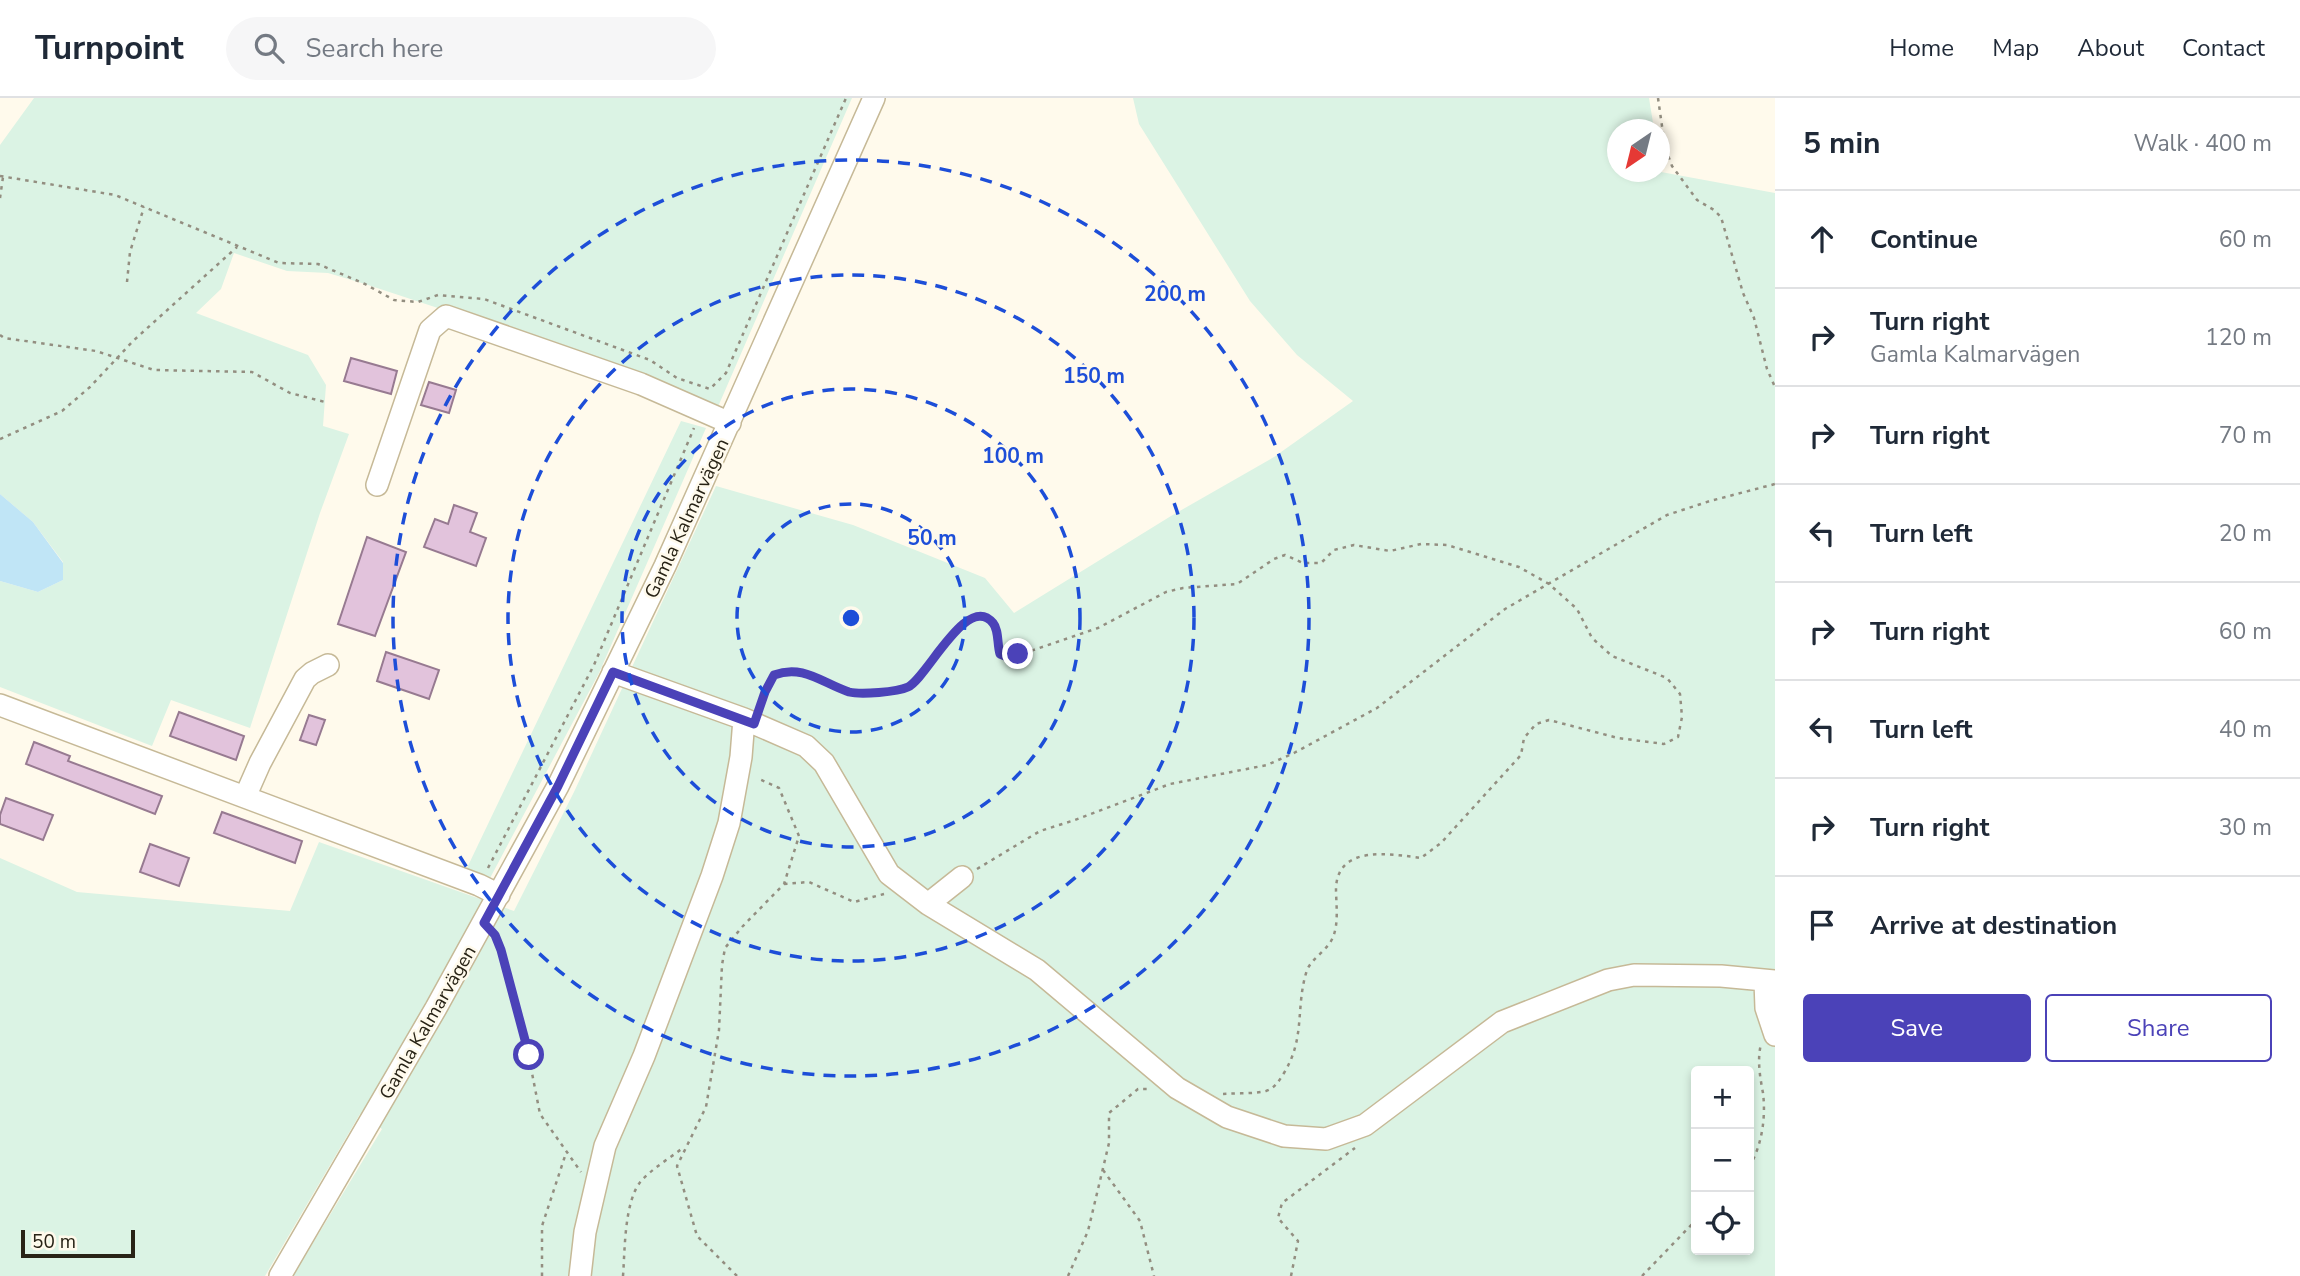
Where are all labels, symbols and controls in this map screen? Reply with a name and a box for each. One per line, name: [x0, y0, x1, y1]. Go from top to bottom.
search box: [226, 17, 716, 80]
text: Turnpoint: [35, 26, 184, 71]
icon: search: [250, 29, 288, 67]
text: Search here: [306, 31, 443, 66]
text: Home: [1889, 32, 1954, 64]
text: Map: [1992, 32, 2039, 64]
text: About: [2077, 32, 2144, 64]
text: Contact: [2182, 32, 2265, 64]
north arrow: [1607, 119, 1670, 182]
text: 5 min: [1803, 123, 1881, 164]
text: Walk · 400 m: [2133, 128, 2272, 159]
icon: ahead: [1803, 220, 1841, 258]
text: Continue: [1870, 222, 1978, 257]
text: 60 m: [2219, 224, 2272, 255]
text: 200 m: [1144, 280, 1206, 308]
text: Turn right: [1870, 304, 1989, 339]
icon: right: [1803, 318, 1841, 356]
text: 120 m: [2205, 322, 2272, 353]
text: Gamla Kalmarvägen: [1870, 339, 2080, 370]
text: 150 m: [1063, 362, 1125, 390]
icon: right: [1803, 416, 1841, 454]
text: Turn right: [1870, 418, 1989, 453]
text: 70 m: [2219, 420, 2272, 451]
street label: Gamla Kalmarvägen: [638, 434, 735, 603]
text: 100 m: [982, 442, 1044, 470]
icon: left: [1803, 514, 1841, 552]
text: Turn left: [1870, 516, 1973, 551]
text: 20 m: [2219, 518, 2272, 549]
text: 50 m: [907, 524, 957, 552]
centre of rings: [839, 606, 863, 630]
icon: right: [1803, 612, 1841, 650]
text: Turn right: [1870, 614, 1989, 649]
text: 60 m: [2219, 616, 2272, 647]
route end: [1002, 638, 1033, 669]
icon: left: [1803, 710, 1841, 748]
text: Turn left: [1870, 712, 1973, 747]
text: 40 m: [2219, 714, 2272, 745]
icon: right: [1803, 808, 1841, 846]
text: Turn right: [1870, 810, 1989, 845]
text: 30 m: [2219, 812, 2272, 843]
icon: arrive: [1803, 906, 1841, 944]
text: Arrive at destination: [1870, 908, 2117, 943]
street label: Gamla Kalmarvägen: [373, 941, 483, 1104]
button: Save: [1803, 994, 2031, 1062]
button: Share: [2045, 994, 2272, 1062]
route start: [513, 1039, 544, 1070]
map controls: [1691, 1066, 1754, 1255]
button: +: [1691, 1066, 1754, 1129]
button: −: [1691, 1129, 1754, 1192]
button: locate: [1691, 1192, 1754, 1255]
scale bar: [21, 1227, 135, 1259]
text: 50 m: [32, 1229, 76, 1255]

